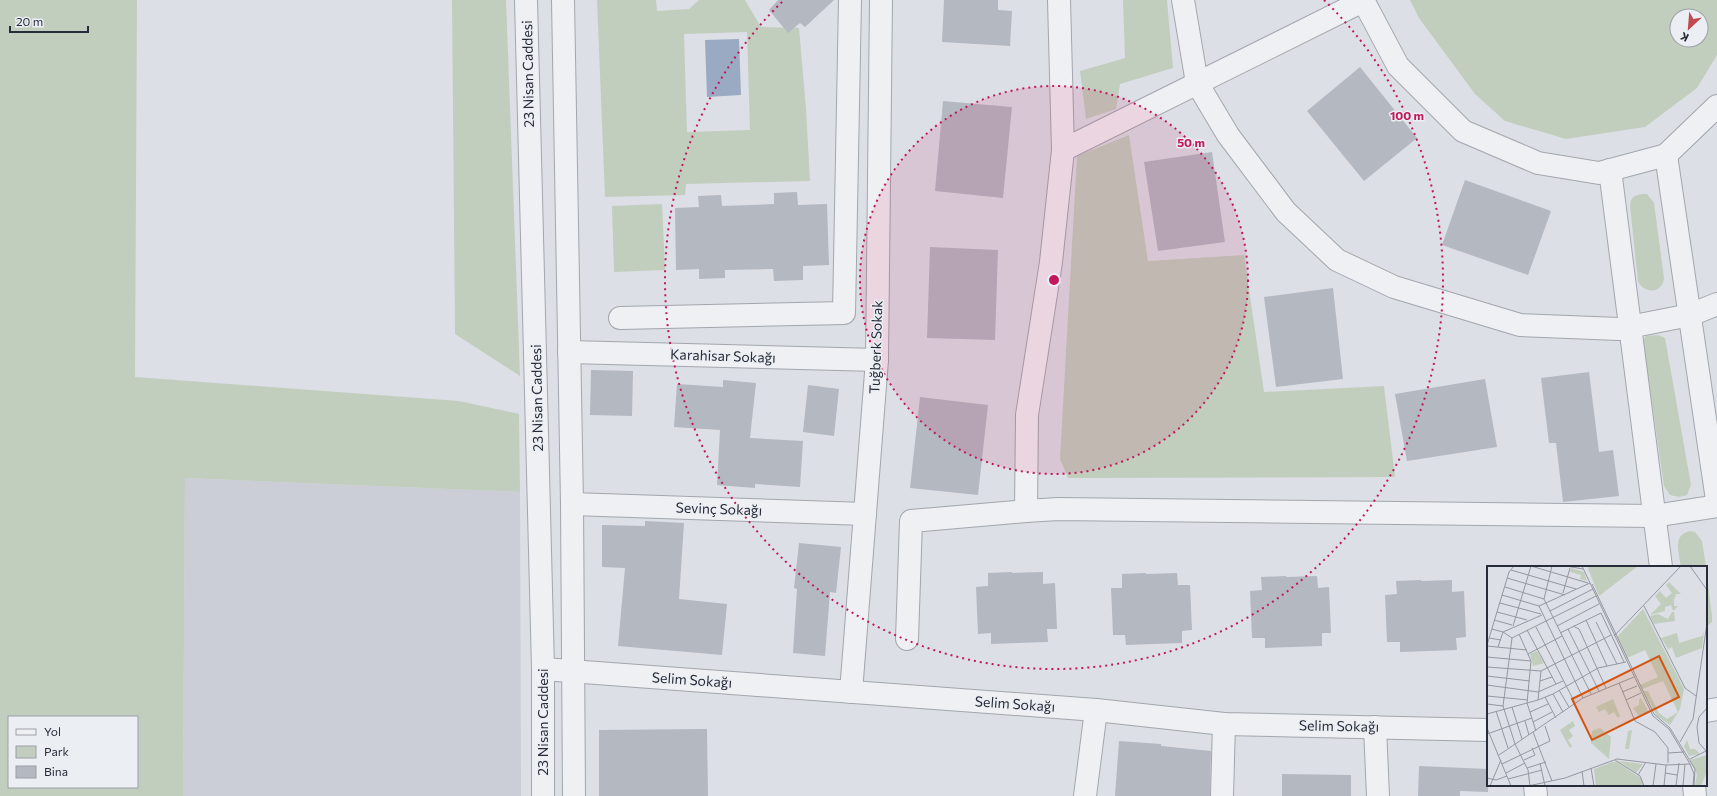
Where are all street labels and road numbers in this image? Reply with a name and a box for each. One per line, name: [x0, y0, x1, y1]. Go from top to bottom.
street label: 23 Nisan Caddesi: [518, 20, 537, 128]
street label: Tuğberk Sokak: [865, 299, 886, 394]
street label: 23 Nisan Caddesi: [527, 344, 546, 452]
street label: Karahisar Sokağı: [670, 345, 776, 366]
street label: Sevinç Sokağı: [675, 498, 763, 519]
street label: 23 Nisan Caddesi: [534, 668, 551, 776]
street label: Selim Sokağı: [651, 668, 733, 691]
street label: Selim Sokağı: [974, 692, 1056, 715]
street label: Selim Sokağı: [1299, 716, 1379, 735]

